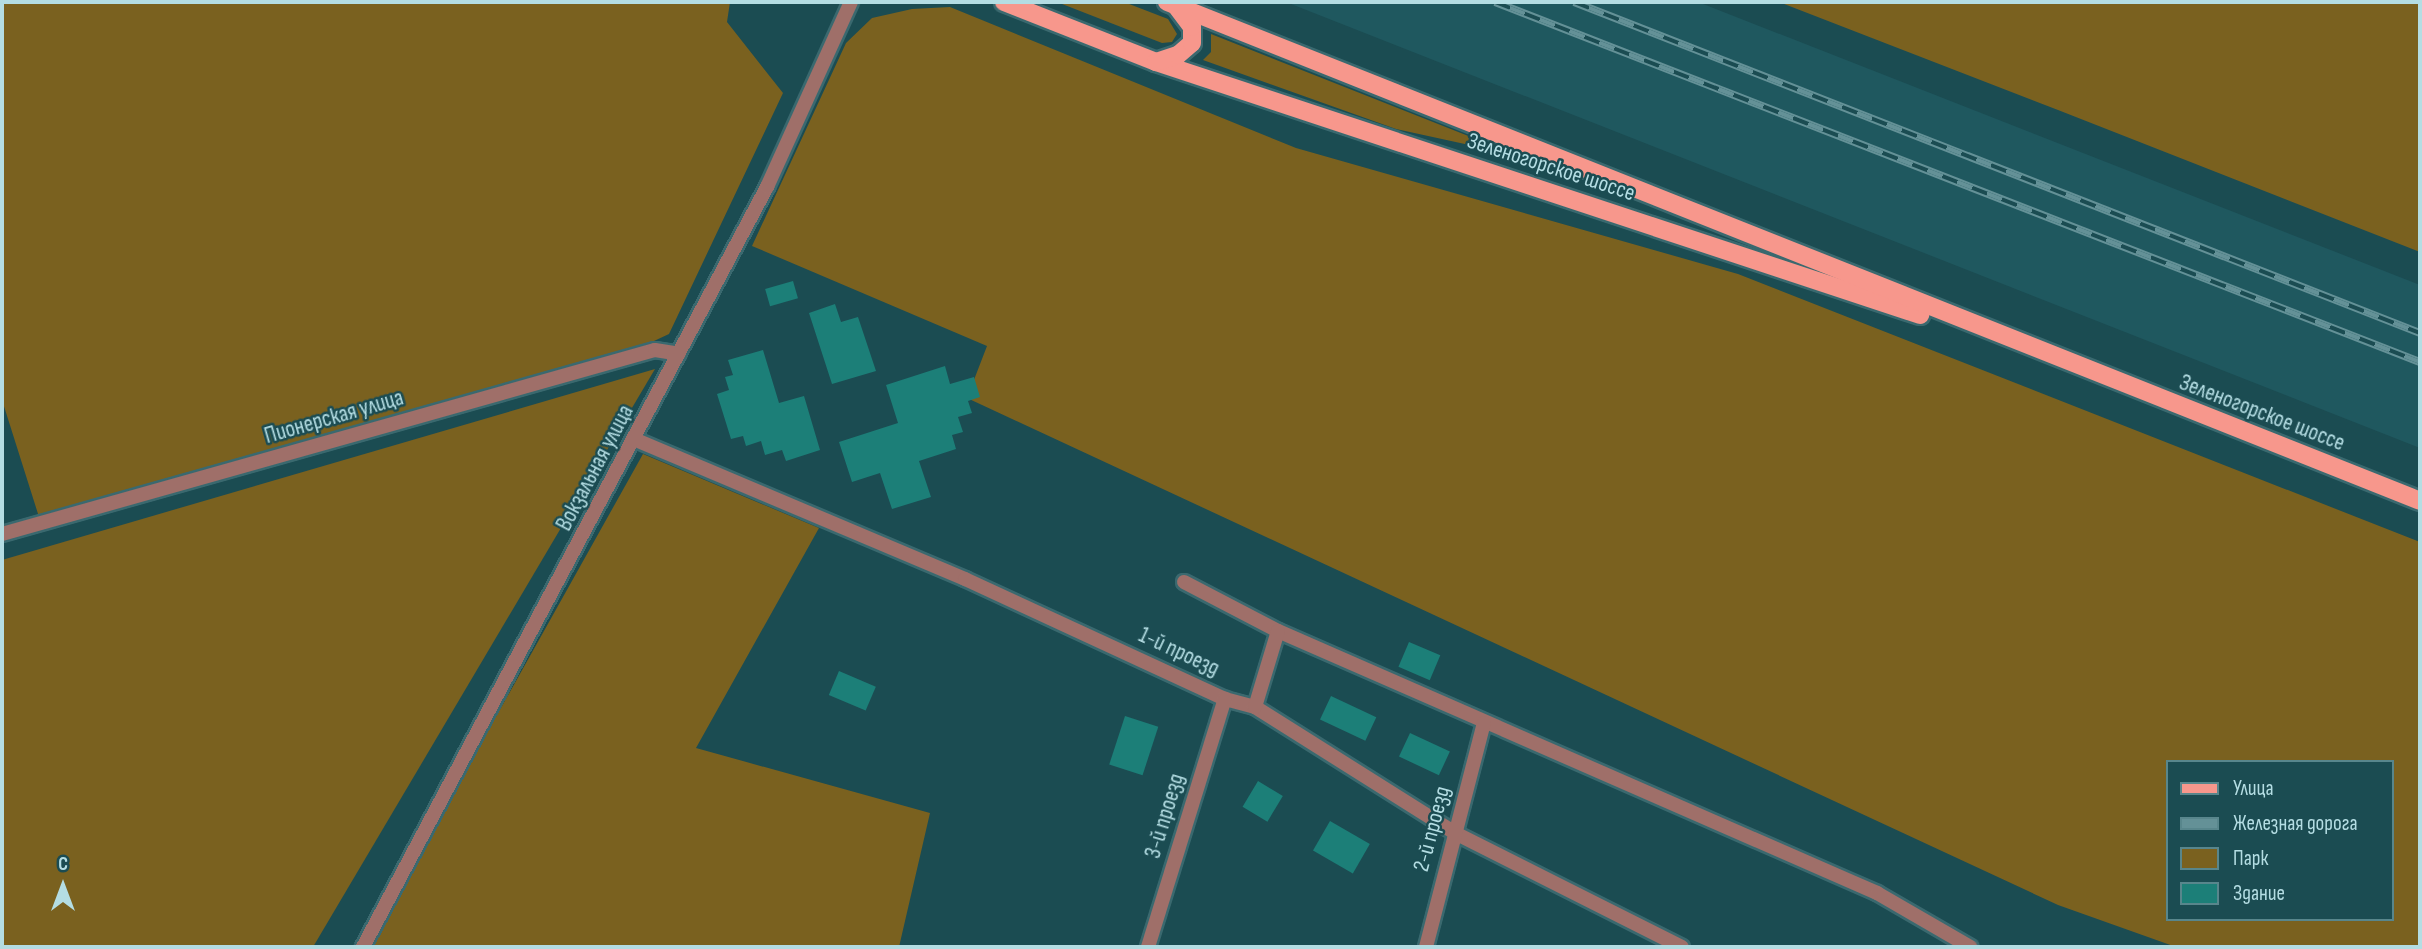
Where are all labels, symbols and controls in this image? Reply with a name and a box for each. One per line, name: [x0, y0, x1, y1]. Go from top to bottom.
street label: Зеленогорское шоссе: [1463, 127, 1639, 207]
street label: Зеленогорское шоссе: [2175, 369, 2349, 457]
street label: Пионерская улица: [261, 384, 407, 450]
street label: Вокзальная улица: [550, 400, 640, 536]
street label: 1-й проезд: [1134, 621, 1224, 683]
legend: [2166, 760, 2394, 921]
street label: 3-й проезд: [1139, 770, 1191, 862]
text: Улица: [2233, 776, 2274, 801]
street label: 2-й проезд: [1407, 783, 1457, 875]
text: Железная дорога: [2233, 811, 2358, 836]
text: Парк: [2233, 846, 2268, 871]
north arrow: [28, 851, 98, 921]
text: С: [58, 853, 68, 876]
text: Здание: [2233, 881, 2285, 906]

